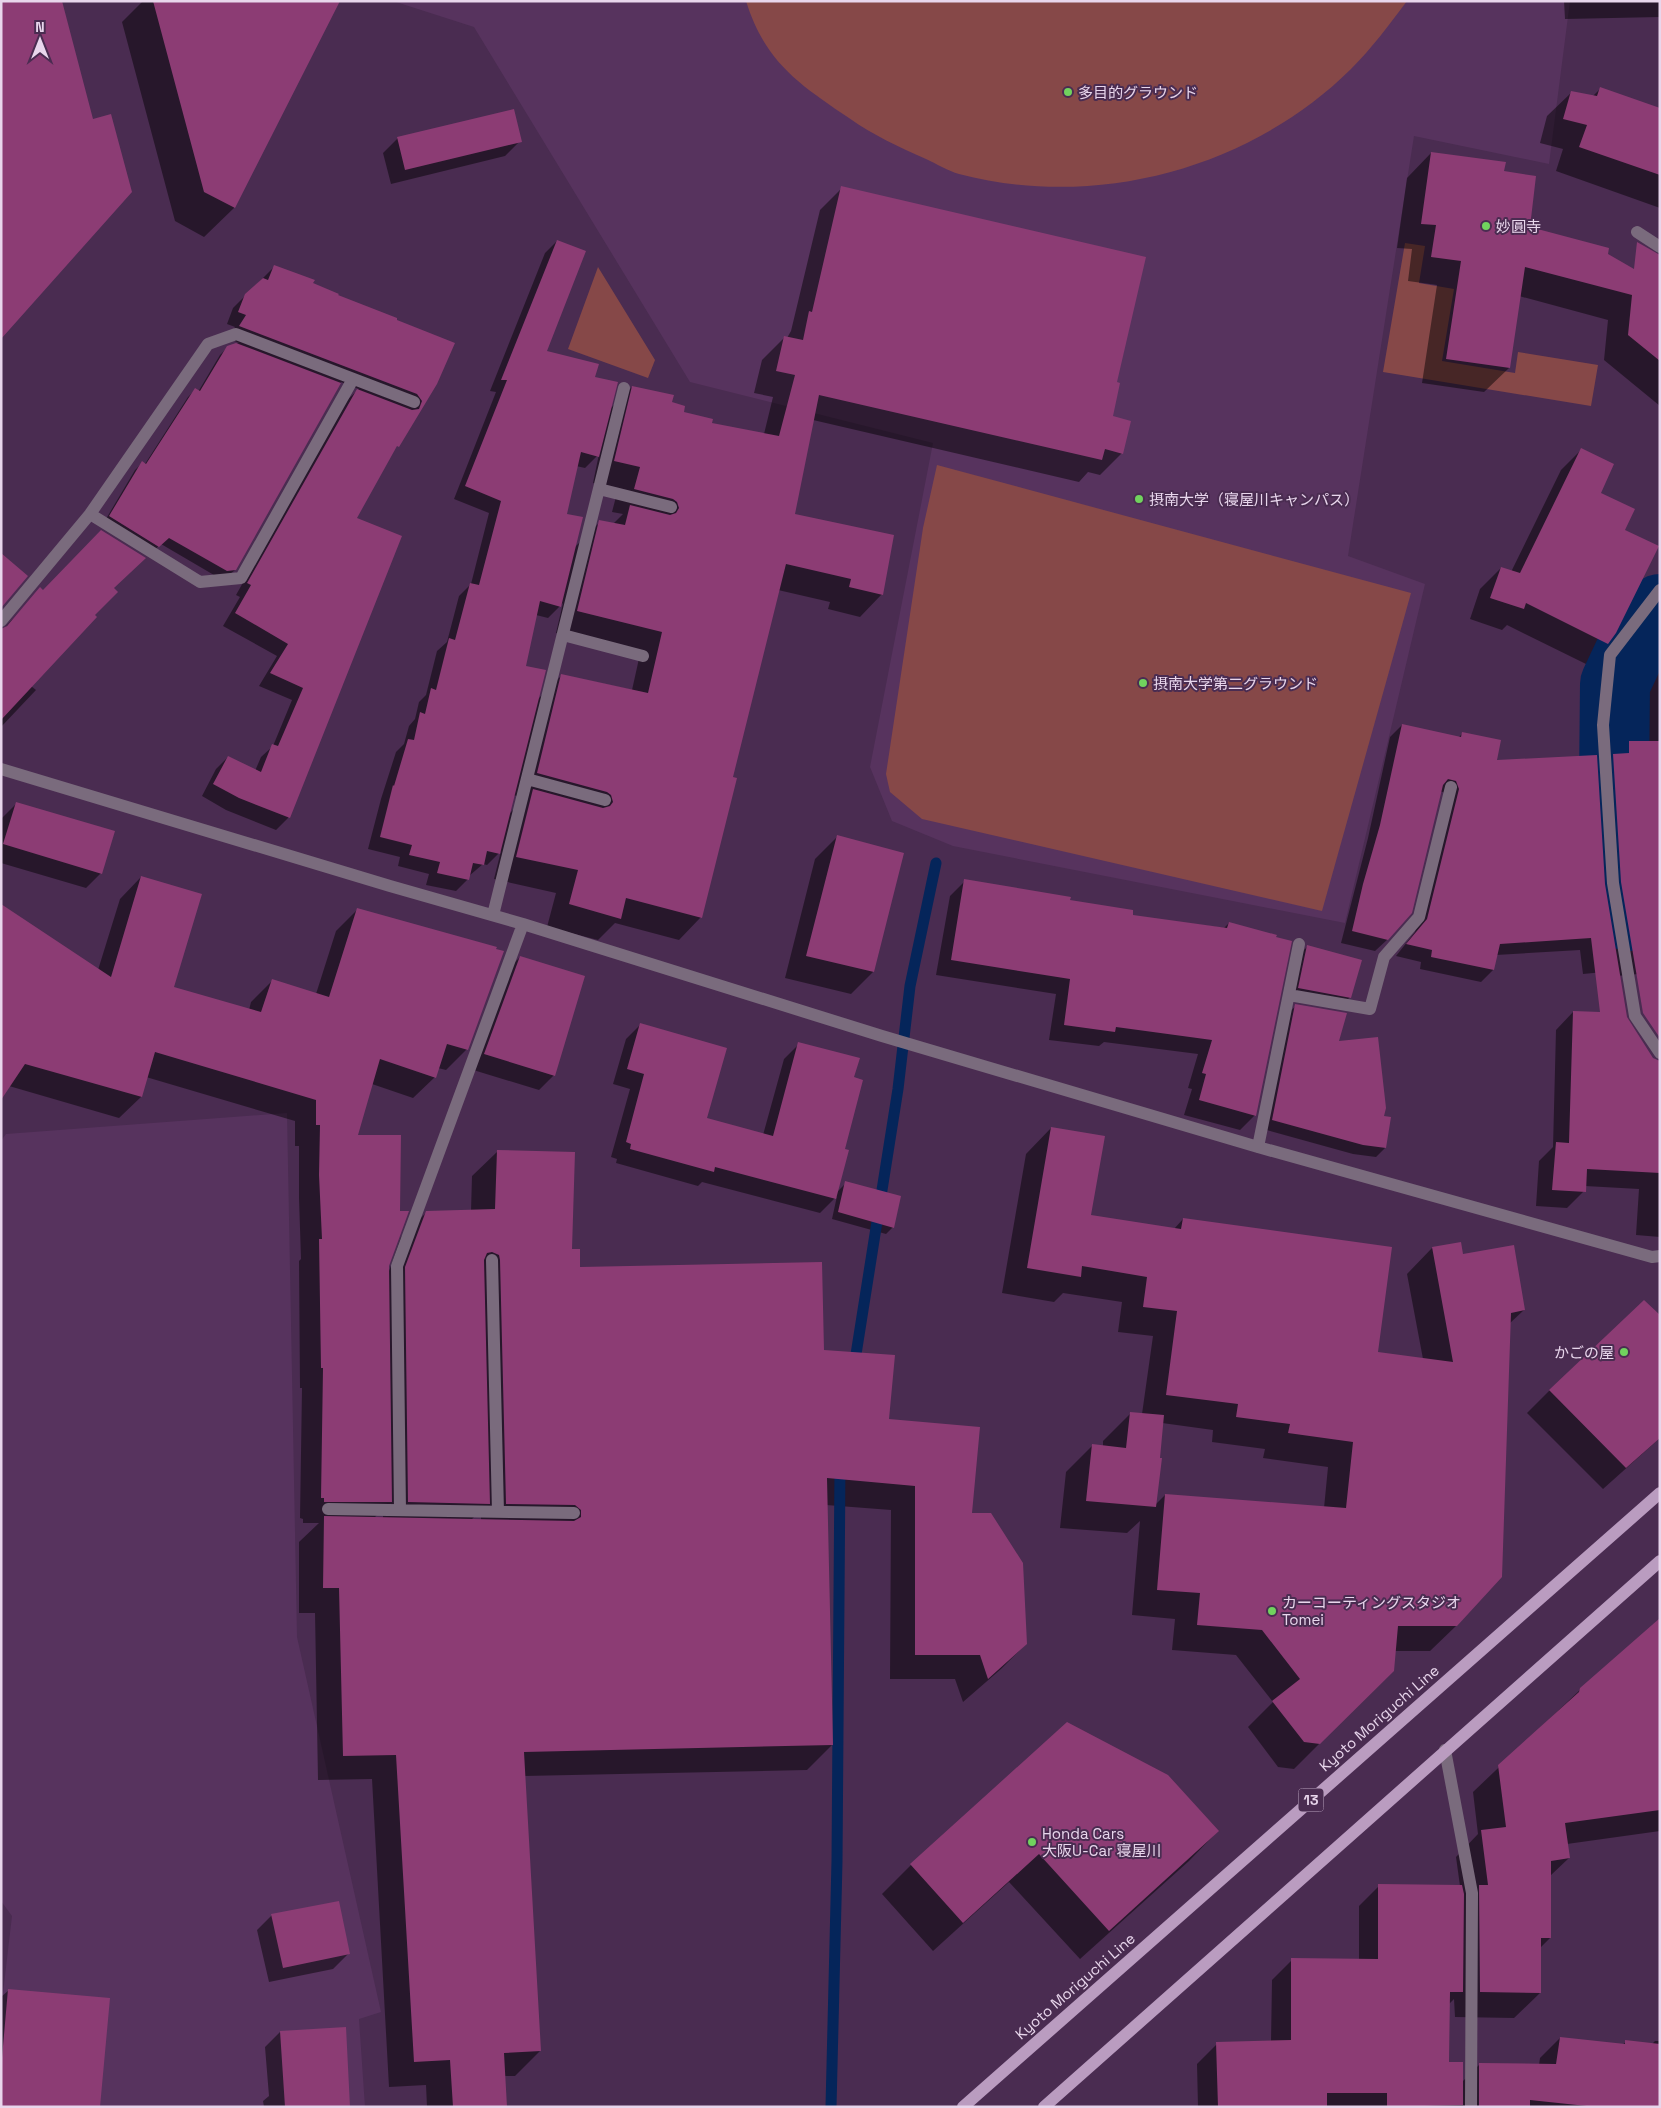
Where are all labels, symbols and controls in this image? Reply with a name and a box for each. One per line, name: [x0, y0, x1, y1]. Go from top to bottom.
north arrow: [15, 15, 65, 65]
text: N: [35, 18, 45, 36]
place label: 多目的グラウンド: [1078, 83, 1198, 102]
marker: 多目的グラウンド: [1062, 86, 1074, 98]
place label: 妙圓寺: [1496, 217, 1541, 236]
marker: 妙圓寺: [1480, 220, 1492, 232]
place label: 摂南大学（寝屋川キャンパス）: [1149, 490, 1359, 509]
marker: 摂南大学（寝屋川キャンパス）: [1133, 493, 1145, 505]
place label: 摂南大学第二グラウンド: [1153, 674, 1318, 693]
marker: 摂南大学第二グラウンド: [1137, 677, 1149, 689]
place label: かごの屋: [1554, 1343, 1614, 1362]
marker: かごの屋: [1618, 1346, 1630, 1358]
place label: カーコーティングスタジオ Tomei: [1282, 1593, 1461, 1629]
marker: カーコーティングスタジオ Tomei: [1266, 1605, 1278, 1617]
street label: Kyoto Moriguchi Line: [1315, 1661, 1443, 1775]
road number: 13: [1298, 1788, 1324, 1812]
place label: Honda Cars 大阪U-Car 寝屋川: [1042, 1824, 1162, 1860]
marker: Honda Cars 大阪U-Car 寝屋川: [1026, 1836, 1038, 1848]
street label: Kyoto Moriguchi Line: [1011, 1929, 1139, 2043]

